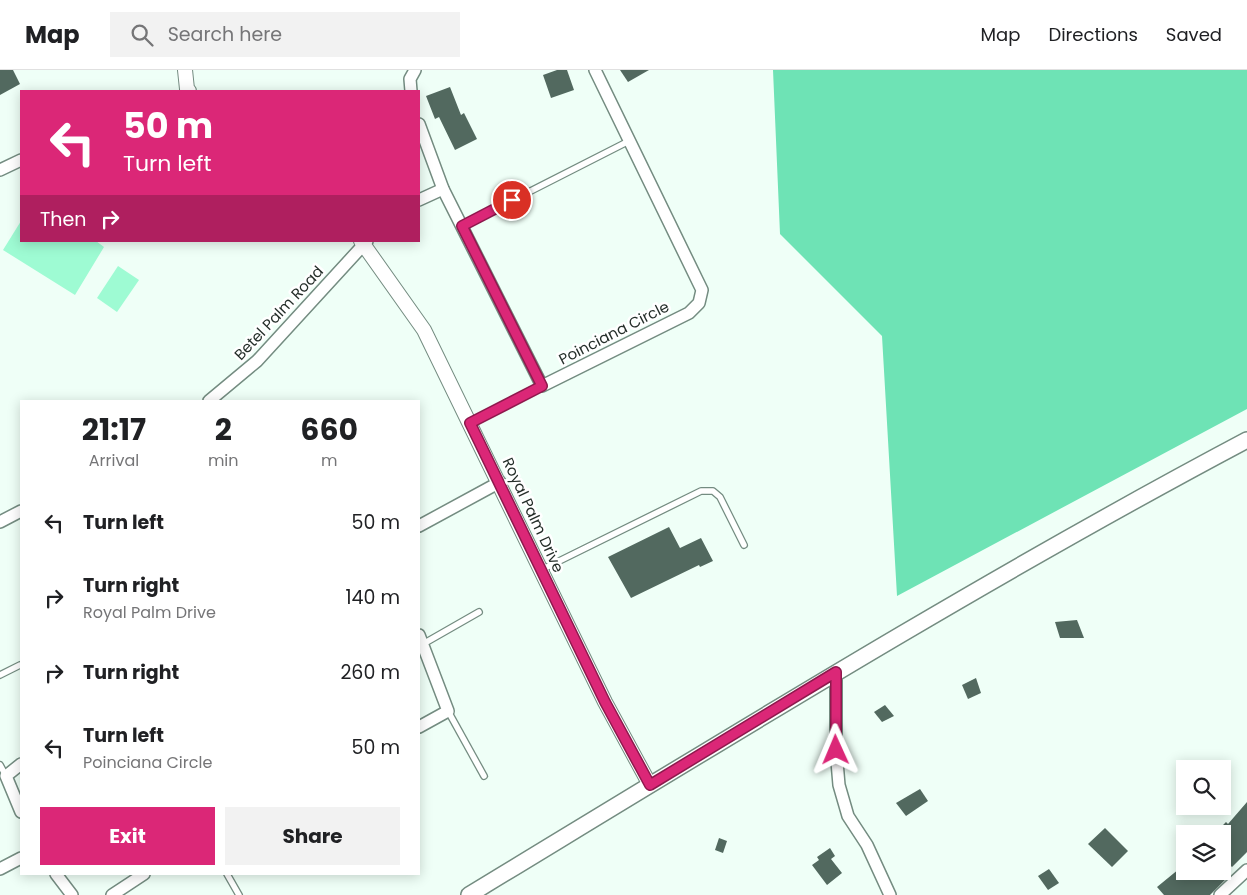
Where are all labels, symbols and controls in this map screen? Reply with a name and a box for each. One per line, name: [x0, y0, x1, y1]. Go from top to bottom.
search box: [110, 12, 460, 57]
text: Map: [25, 18, 80, 51]
icon: search: [128, 21, 156, 49]
text: Search here: [168, 21, 282, 48]
text: Map: [981, 22, 1020, 47]
text: Directions: [1048, 22, 1138, 47]
text: Saved: [1166, 22, 1222, 47]
text: 50 m: [123, 101, 213, 150]
icon: left: [40, 110, 105, 175]
text: Turn left: [123, 148, 211, 179]
pin: [491, 179, 533, 221]
icon: arrive: [498, 186, 526, 214]
icon: right: [96, 205, 124, 233]
text: Then: [40, 206, 86, 233]
street label: Betel Palm Road: [229, 261, 328, 364]
street label: Poinciana Circle: [555, 296, 673, 369]
text: 21:17: [82, 408, 146, 451]
text: 2: [215, 408, 232, 451]
text: 660: [300, 408, 358, 451]
text: Arrival: [89, 449, 139, 472]
text: min: [208, 449, 239, 472]
text: m: [321, 449, 337, 472]
street label: Royal Palm Drive: [498, 454, 569, 576]
icon: left: [40, 509, 68, 537]
text: Turn left: [83, 509, 164, 536]
text: 50 m: [351, 509, 400, 536]
text: Turn right: [83, 572, 179, 599]
icon: right: [40, 584, 68, 612]
text: 140 m: [345, 584, 400, 611]
text: Royal Palm Drive: [83, 601, 216, 624]
icon: right: [40, 659, 68, 687]
text: Turn right: [83, 659, 179, 686]
text: 260 m: [340, 659, 400, 686]
text: Turn left: [83, 722, 164, 749]
position arrow: [809, 723, 861, 775]
icon: left: [40, 734, 68, 762]
text: 50 m: [351, 734, 400, 761]
text: Poinciana Circle: [83, 751, 212, 774]
map controls: [1176, 760, 1231, 880]
button: search: [1176, 760, 1231, 815]
button: Exit: [40, 807, 215, 865]
button: Share: [225, 807, 400, 865]
button: layers: [1176, 825, 1231, 880]

